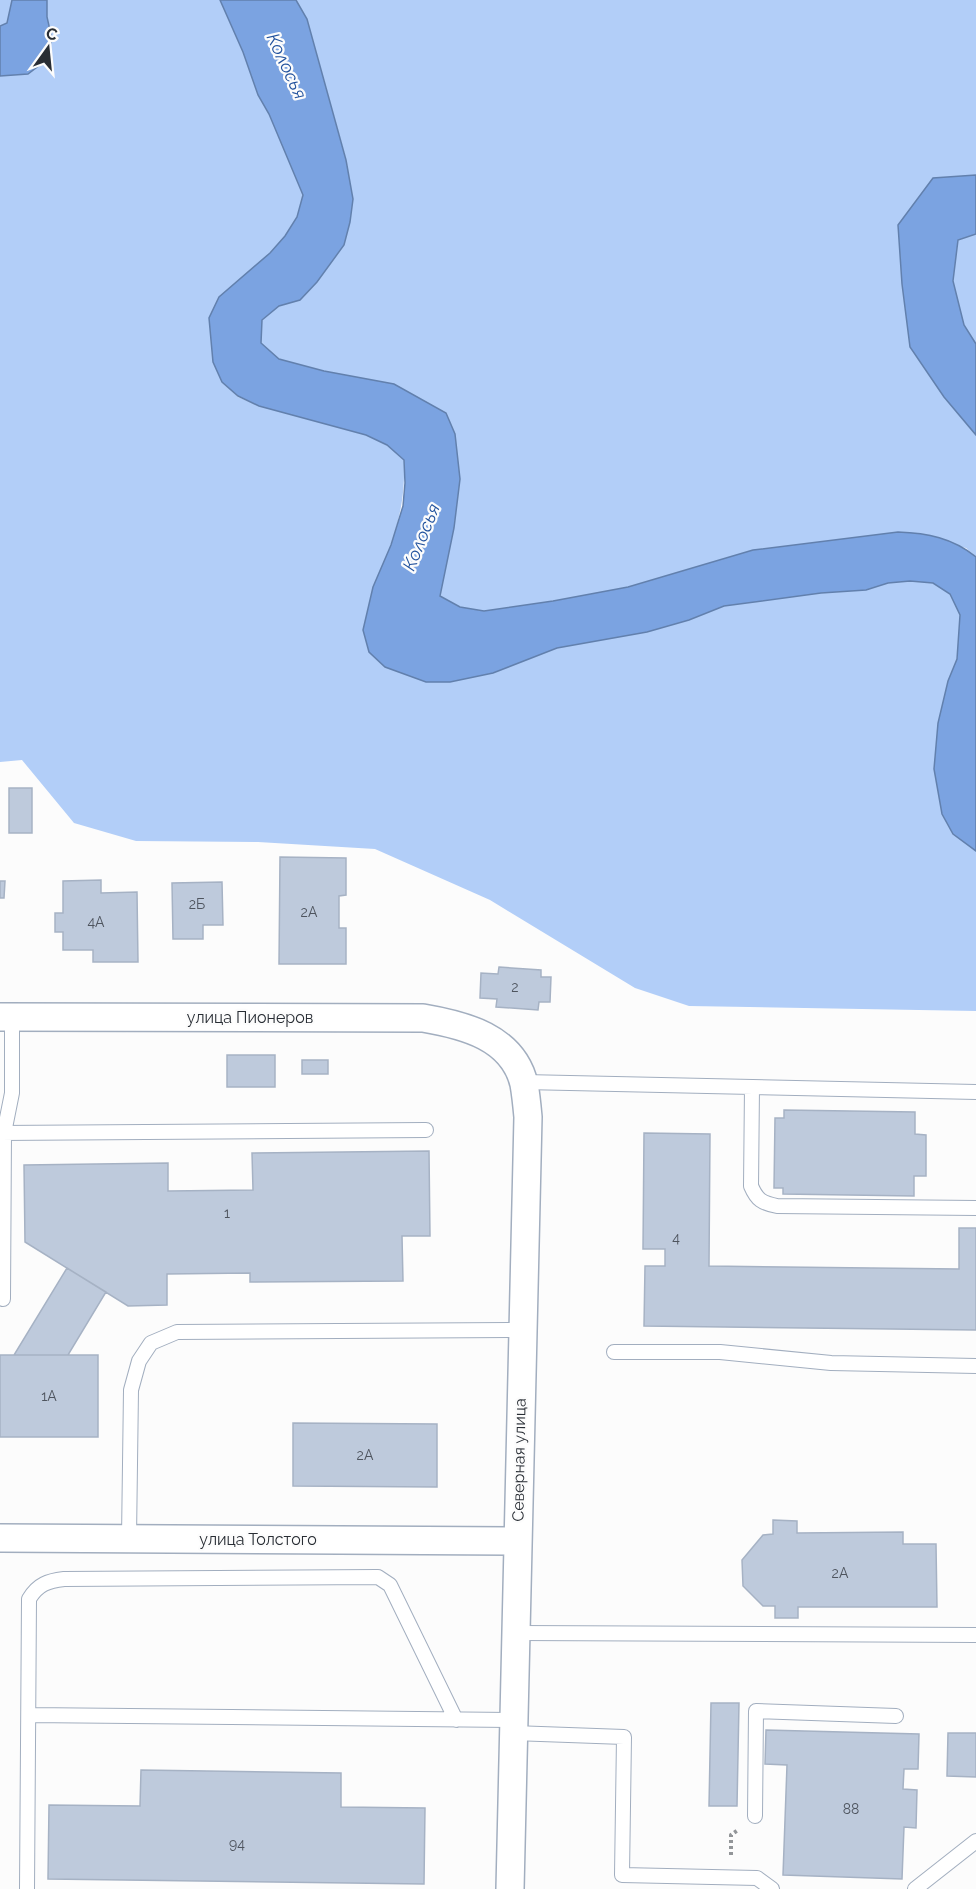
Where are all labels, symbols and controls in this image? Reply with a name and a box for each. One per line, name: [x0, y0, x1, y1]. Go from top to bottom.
north arrow: [18, 18, 78, 78]
text: С: [44, 23, 60, 45]
water label: Колосья: [263, 30, 312, 103]
water label: Колосья: [398, 500, 444, 574]
house number: 2Б: [189, 896, 205, 912]
house number: 2А: [301, 904, 318, 920]
house number: 4А: [87, 914, 105, 930]
house number: 2: [511, 979, 519, 995]
street label: улица Пионеров: [187, 1008, 313, 1027]
house number: 1: [224, 1205, 230, 1221]
house number: 4: [672, 1230, 680, 1246]
house number: 1А: [41, 1388, 57, 1404]
street label: Северная улица: [508, 1398, 530, 1522]
house number: 2А: [357, 1447, 374, 1463]
street label: улица Толстого: [199, 1530, 317, 1549]
house number: 2А: [832, 1565, 849, 1581]
house number: 88: [843, 1801, 859, 1817]
house number: 94: [229, 1836, 245, 1852]

